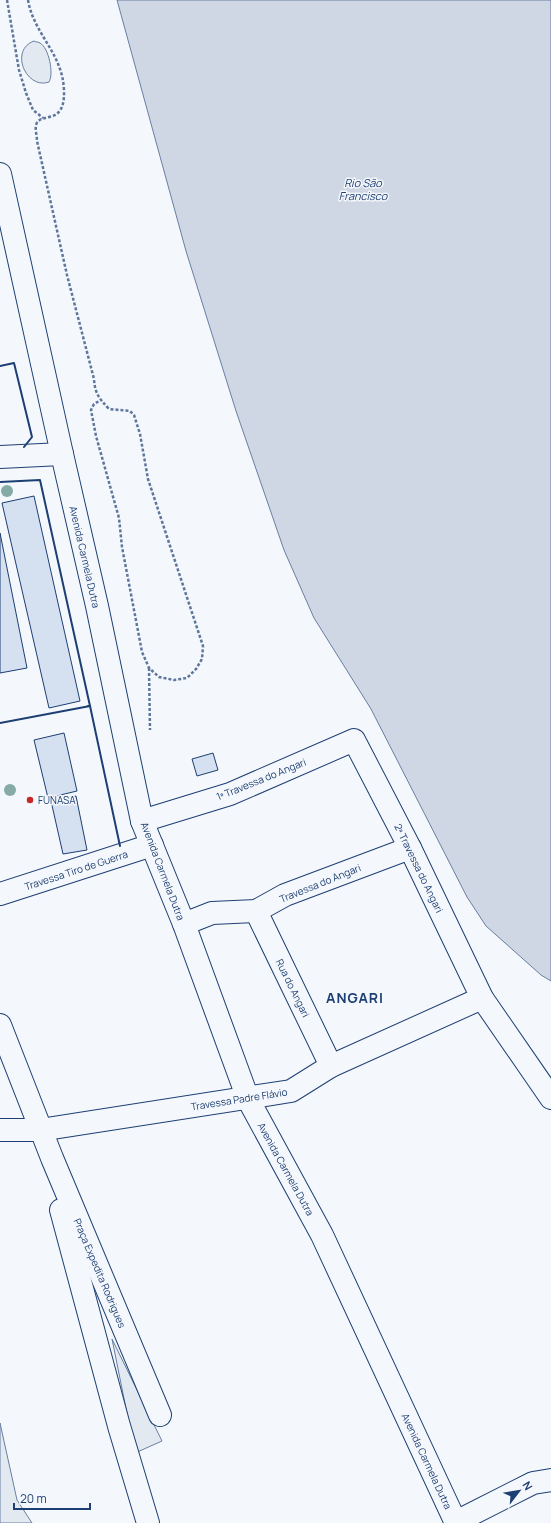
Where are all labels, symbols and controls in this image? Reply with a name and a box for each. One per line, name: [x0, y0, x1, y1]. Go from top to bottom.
water label: Rio São Francisco: [339, 175, 389, 203]
street label: Avenida Carmela Dutra: [66, 505, 104, 609]
street label: 1ª Travessa do Angari: [214, 755, 308, 803]
place label: FUNASA: [38, 793, 76, 807]
marker: FUNASA: [25, 795, 35, 805]
street label: Avenida Carmela Dutra: [138, 820, 188, 922]
street label: 2ª Travessa do Angari: [391, 821, 447, 915]
street label: Travessa Tiro de Guerra: [23, 847, 129, 893]
street label: Travessa do Angari: [277, 860, 363, 906]
street label: Rua do Angari: [273, 956, 313, 1020]
district label: ANGARI: [326, 988, 384, 1007]
street label: Travessa Padre Flávio: [190, 1084, 288, 1114]
street label: Avenida Carmela Dutra: [255, 1120, 317, 1218]
street label: Praça Expedita Rodrigues: [71, 1216, 129, 1330]
street label: Avenida Carmela Dutra: [399, 1411, 455, 1511]
north arrow: [499, 1471, 539, 1511]
text: N: [520, 1478, 537, 1493]
scale bar: [14, 1485, 90, 1511]
text: 20 m: [20, 1490, 47, 1507]

